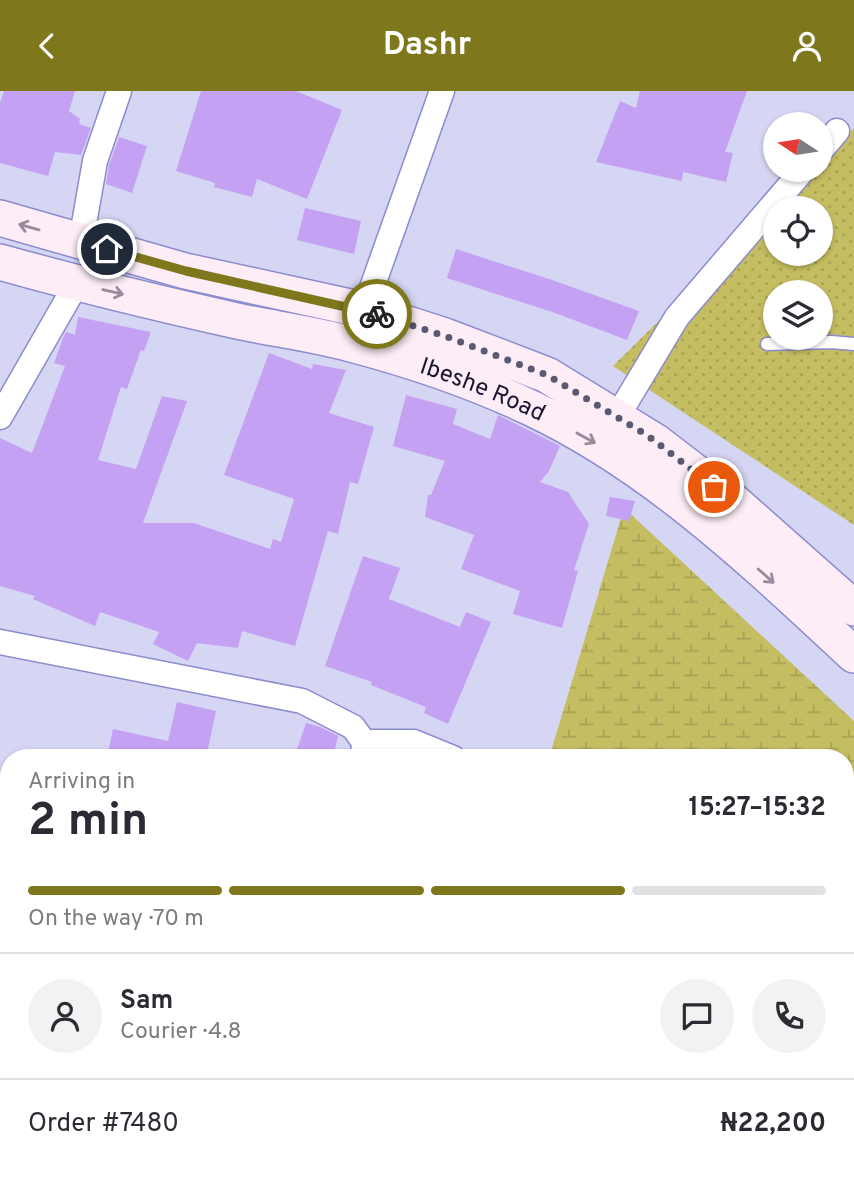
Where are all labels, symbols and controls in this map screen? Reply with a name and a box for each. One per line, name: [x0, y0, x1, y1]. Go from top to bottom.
text: Dashr: [383, 26, 471, 66]
icon: back: [28, 27, 66, 65]
icon: person: [788, 27, 826, 65]
north arrow: [763, 112, 833, 182]
map controls: [763, 112, 833, 350]
button: locate: [763, 196, 833, 266]
one-way arrow: [19, 219, 41, 232]
pin: [77, 219, 137, 279]
icon: home: [88, 230, 126, 268]
courier: [342, 279, 412, 349]
button: layers: [763, 280, 833, 350]
one-way arrow: [101, 286, 124, 299]
icon: bike: [358, 295, 396, 333]
street label: Ibeshe Road: [416, 352, 550, 430]
one-way arrow: [575, 432, 596, 445]
pin: [684, 457, 744, 517]
icon: bag: [695, 468, 733, 506]
one-way arrow: [757, 568, 775, 584]
text: Arriving in: [28, 768, 135, 797]
text: 15:27–15:32: [689, 792, 826, 825]
text: 2 min: [28, 793, 148, 852]
text: On the way · 70 m: [28, 905, 204, 934]
button: person: [28, 979, 102, 1053]
button: chat: [660, 979, 734, 1053]
button: phone: [752, 979, 826, 1053]
text: Sam: [120, 985, 173, 1018]
text: Courier · 4.8: [120, 1018, 241, 1047]
text: Order #7480: [28, 1108, 179, 1141]
text: ₦22,200: [720, 1108, 826, 1141]

